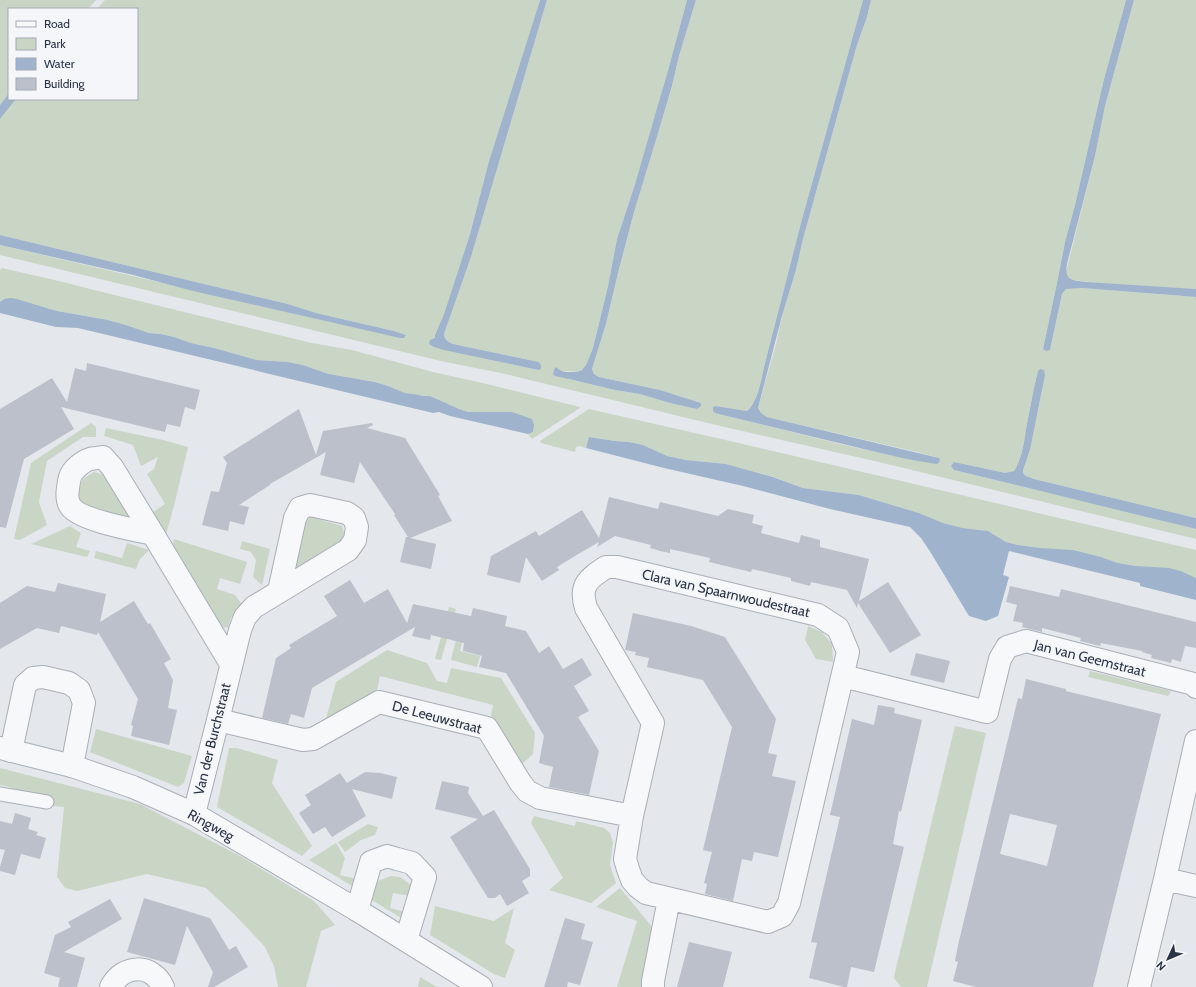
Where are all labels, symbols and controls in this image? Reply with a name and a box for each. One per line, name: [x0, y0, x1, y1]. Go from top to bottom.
legend: [8, 8, 138, 100]
text: Road: [44, 16, 70, 31]
text: Park: [44, 36, 66, 51]
text: Water: [44, 56, 75, 71]
text: Building: [44, 76, 86, 91]
street label: Clara van Spaarnwoudestraat: [640, 565, 812, 621]
street label: Jan van Geemstraat: [1031, 635, 1148, 681]
street label: Van der Burchstraat: [189, 681, 235, 797]
street label: De Leeuwstraat: [390, 696, 484, 738]
street label: Ringweg: [185, 805, 238, 846]
north arrow: [1148, 939, 1188, 979]
text: N: [1153, 958, 1169, 974]

